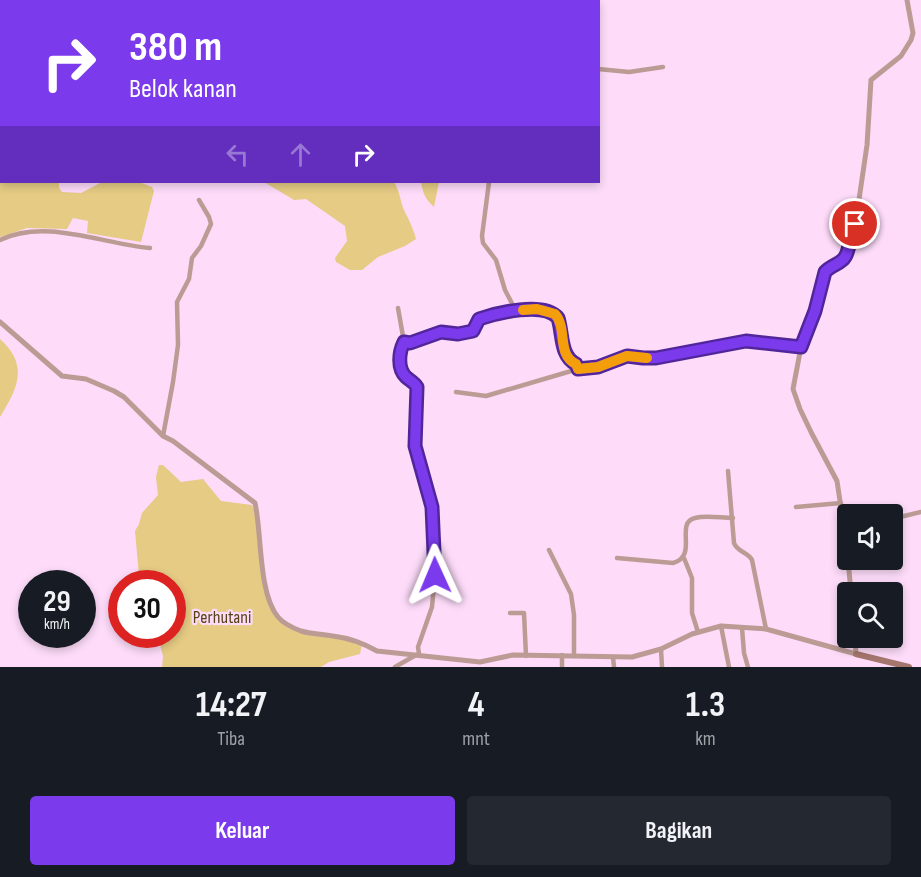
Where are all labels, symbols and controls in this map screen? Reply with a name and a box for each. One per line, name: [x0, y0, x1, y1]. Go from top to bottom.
text: 380 m: [129, 22, 222, 73]
icon: right: [30, 24, 108, 102]
text: Belok kanan: [129, 73, 237, 105]
icon: left: [221, 138, 254, 171]
icon: ahead: [284, 138, 317, 171]
icon: right: [347, 138, 380, 171]
pin: [829, 198, 880, 249]
icon: arrive: [838, 207, 871, 240]
map controls: [837, 504, 903, 648]
button: sound: [837, 504, 903, 570]
position arrow: [403, 543, 467, 607]
speed limit sign: 30: [108, 570, 186, 648]
button: search: [837, 582, 903, 648]
text: 29: [43, 584, 71, 620]
park label: Perhutani: [193, 607, 251, 628]
text: km/h: [44, 615, 70, 634]
text: 14:27: [196, 684, 267, 727]
text: 4: [468, 684, 485, 727]
text: 1.3: [686, 684, 725, 727]
text: Tiba: [217, 727, 245, 751]
text: mnt: [462, 727, 490, 751]
text: km: [695, 727, 716, 751]
button: Keluar: [30, 796, 455, 865]
button: Bagikan: [467, 796, 891, 865]

